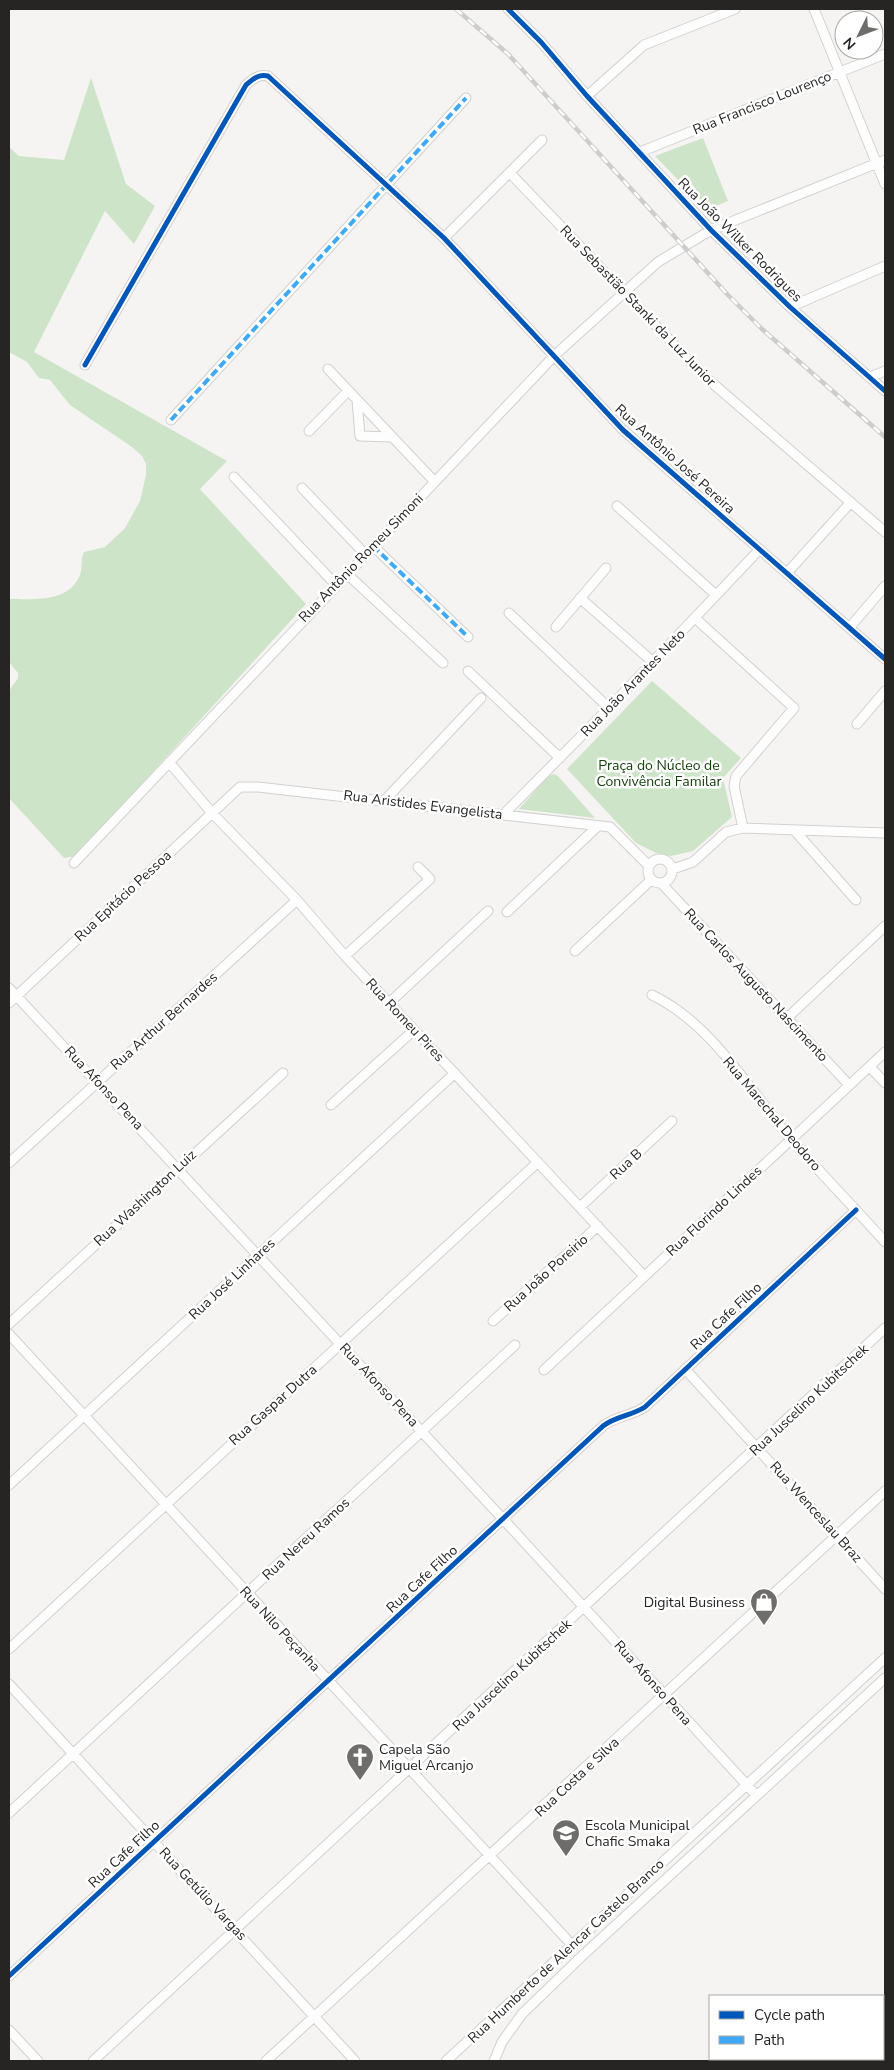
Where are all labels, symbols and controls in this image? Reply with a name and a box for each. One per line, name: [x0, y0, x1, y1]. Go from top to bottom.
north arrow: [834, 10, 884, 60]
text: N: [839, 33, 860, 54]
street label: Rua Francisco Lourenço: [690, 66, 834, 140]
street label: Rua João Wilker Rodrigues: [674, 174, 807, 307]
street label: Rua Sebastião Stanki da Luz Junior: [556, 221, 720, 391]
street label: Rua Antônio José Pereira: [611, 400, 739, 518]
street label: Rua Antônio Romeu Simoni: [294, 489, 428, 627]
street label: Rua João Arantes Neto: [577, 625, 690, 741]
park label: Praça do Núcleo de Convivência Familar: [597, 756, 721, 791]
street label: Rua Aristides Evangelista: [342, 786, 504, 824]
street label: Rua Epitácio Pessoa: [70, 846, 176, 946]
street label: Rua Carlos Augusto Nascimento: [680, 904, 832, 1066]
street label: Rua Arthur Bernardes: [106, 968, 222, 1074]
street label: Rua Romeu Pires: [361, 974, 449, 1066]
street label: Rua Afonso Pena: [60, 1042, 148, 1134]
street label: Rua Marechal Deodoro: [718, 1053, 826, 1175]
street label: Rua B: [606, 1144, 646, 1184]
street label: Rua Washington Luiz: [90, 1145, 201, 1250]
street label: Rua Florindo Lindes: [662, 1161, 766, 1260]
street label: Rua João Poreirio: [500, 1230, 592, 1316]
street label: Rua José Linhares: [185, 1234, 279, 1324]
street label: Rua Cafe Filho: [686, 1278, 766, 1354]
street label: Rua Afonso Pena: [335, 1339, 423, 1431]
street label: Rua Juscelino Kubitschek: [745, 1339, 873, 1460]
street label: Rua Gaspar Dutra: [225, 1360, 321, 1450]
street label: Rua Wenceslau Braz: [765, 1457, 867, 1567]
street label: Rua Nereu Ramos: [258, 1493, 354, 1585]
street label: Rua Cafe Filho: [382, 1541, 462, 1617]
street label: Rua Nilo Peçanha: [235, 1582, 325, 1676]
shop icon: Digital Business: [749, 1587, 779, 1626]
place label: Digital Business: [644, 1593, 745, 1612]
street label: Rua Juscelino Kubitschek: [448, 1614, 576, 1735]
street label: Rua Afonso Pena: [610, 1637, 696, 1729]
street label: Rua Costa e Silva: [531, 1733, 623, 1821]
place label: Capela São Miguel Arcanjo: [379, 1740, 474, 1775]
church icon: Capela São Miguel Arcanjo: [345, 1742, 375, 1781]
street label: Rua Cafe Filho: [84, 1816, 164, 1892]
place label: Escola Municipal Chafic Smaka: [585, 1816, 690, 1851]
school or university icon: Escola Municipal Chafic Smaka: [551, 1818, 581, 1857]
street label: Rua Getúlio Vargas: [155, 1843, 251, 1945]
street label: Rua Humberto de Alencar Castelo Branco: [464, 1855, 669, 2047]
legend: [709, 1995, 884, 2060]
text: Cycle path: [754, 2005, 825, 2025]
text: Path: [754, 2030, 785, 2050]

